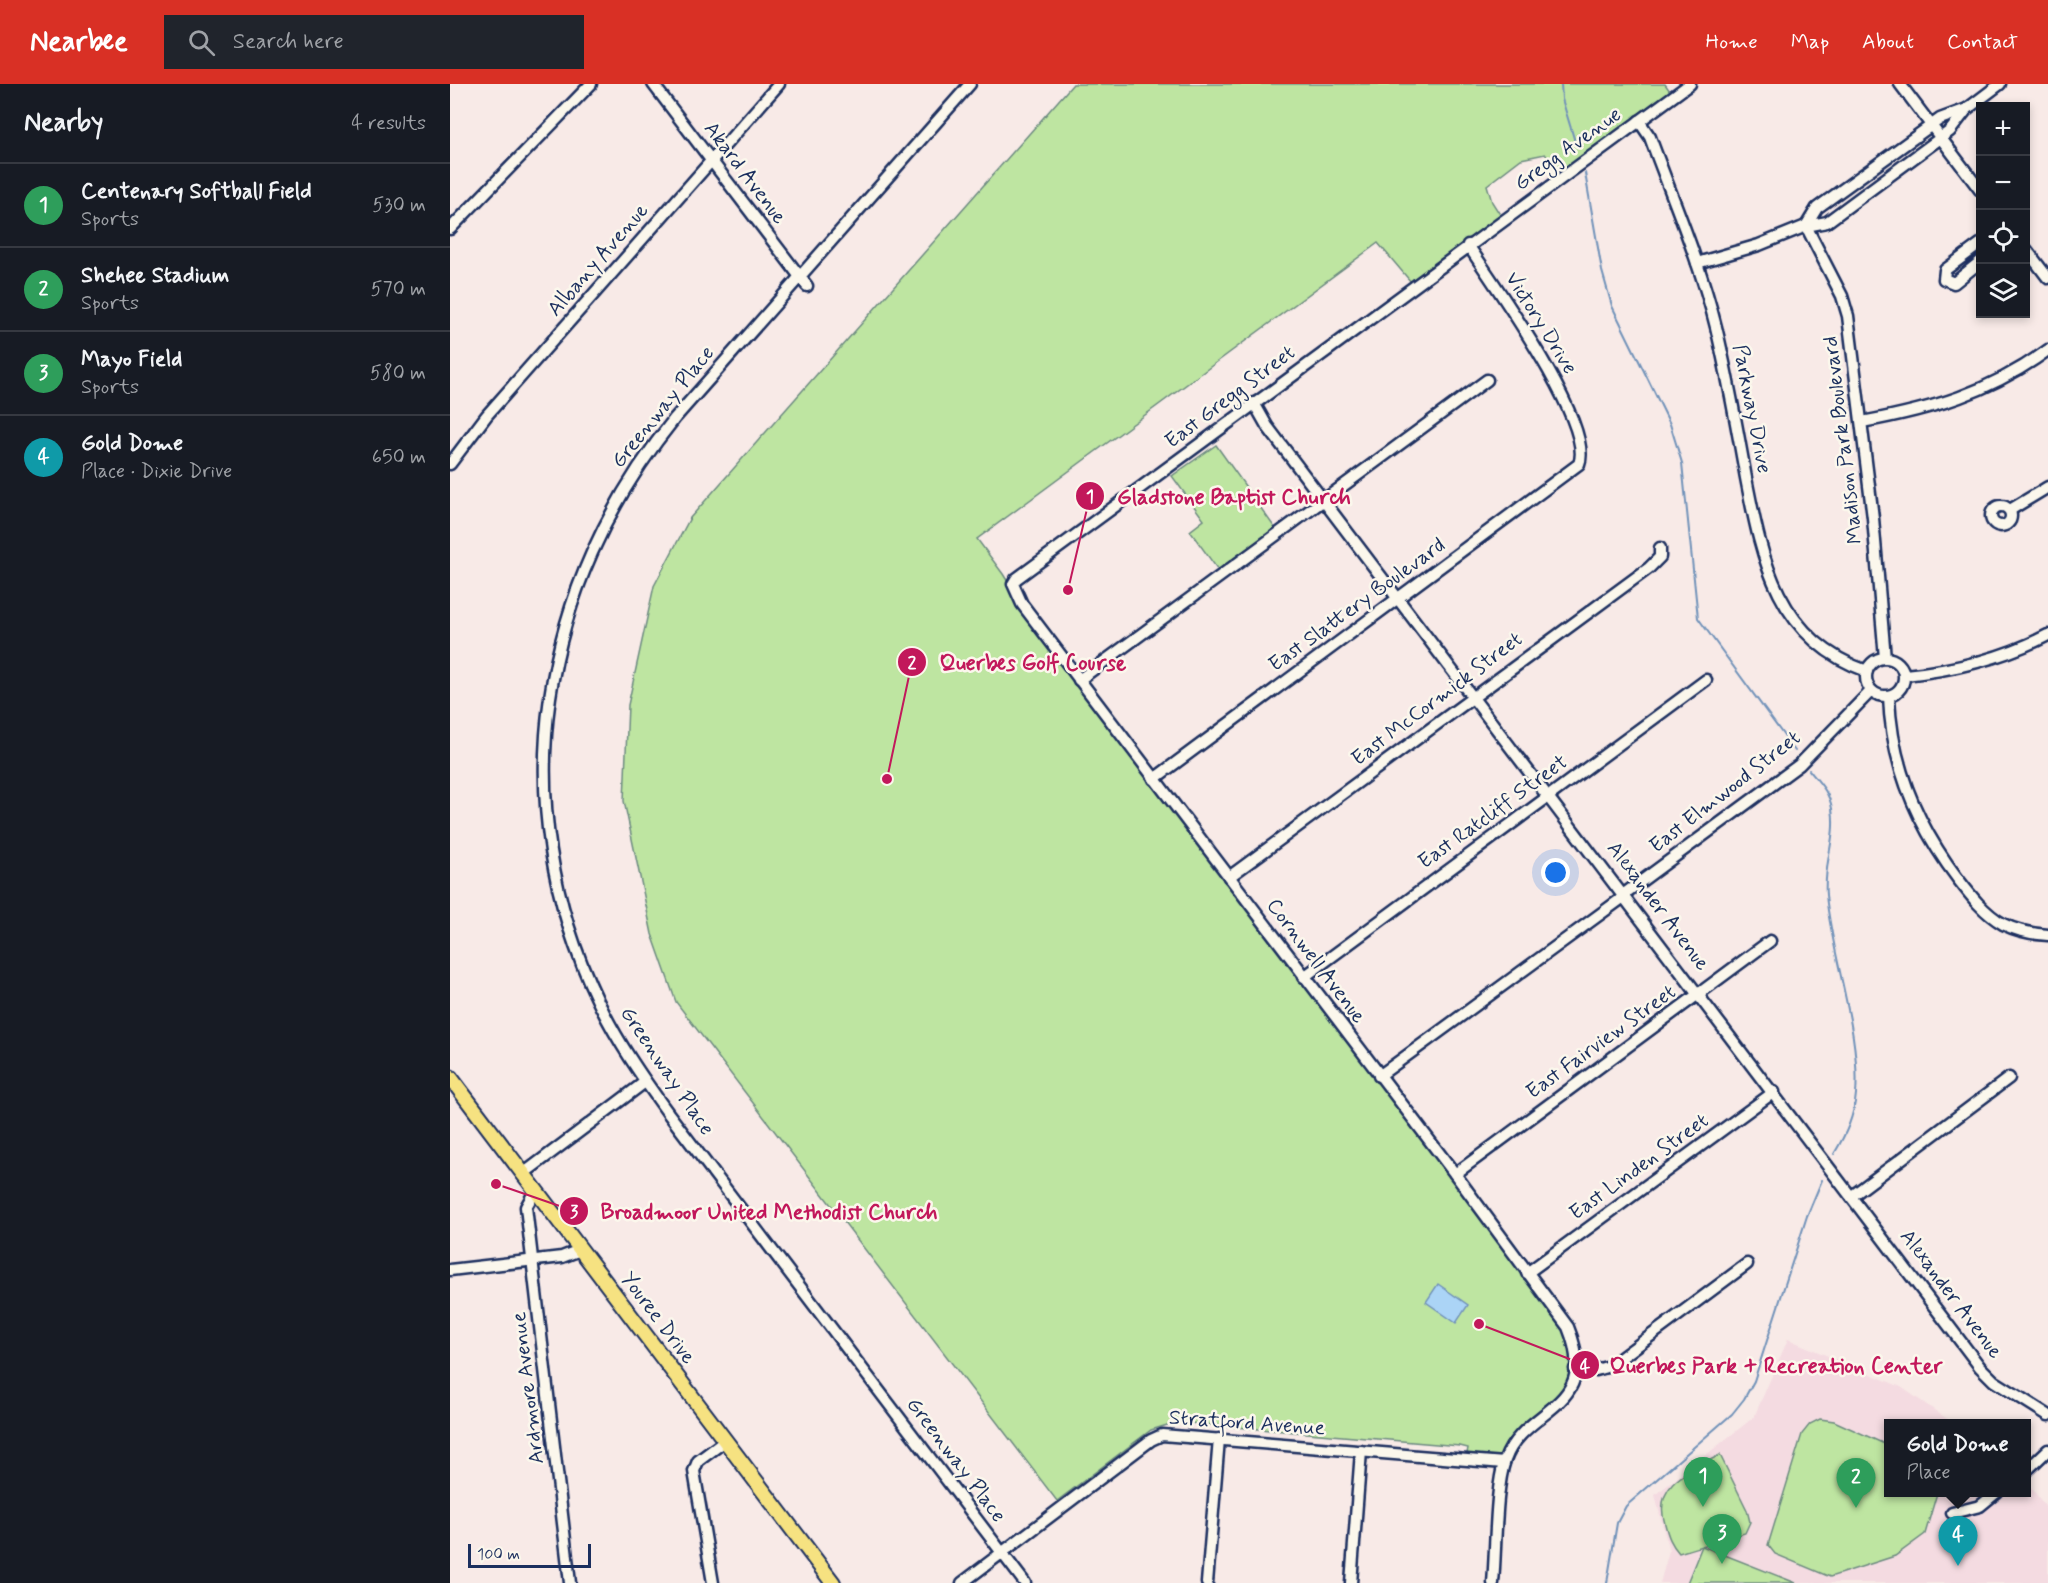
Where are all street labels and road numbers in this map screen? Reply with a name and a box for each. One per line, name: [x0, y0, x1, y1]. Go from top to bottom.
street label: Gregg Avenue: [1509, 101, 1628, 198]
street label: Akard Avenue: [697, 116, 793, 230]
street label: Albany Avenue: [541, 197, 655, 323]
street label: Victory Drive: [1498, 266, 1584, 380]
street label: Madison Park Boulevard: [1816, 334, 1870, 546]
street label: East Gregg Street: [1159, 339, 1302, 456]
street label: Greenway Place: [605, 340, 721, 474]
street label: Parkway Drive: [1726, 342, 1778, 476]
street label: East Slattery Boulevard: [1263, 531, 1451, 679]
street label: East McCormick Street: [1346, 625, 1528, 773]
street label: East Elmwood Street: [1644, 724, 1807, 860]
street label: East Ratcliff Street: [1413, 748, 1573, 876]
street label: Alexander Avenue: [1600, 836, 1716, 976]
street label: Cornwell Avenue: [1260, 893, 1372, 1029]
street label: East Fairview Street: [1521, 978, 1682, 1106]
street label: Greenway Place: [613, 1001, 721, 1141]
street label: East Linden Street: [1564, 1107, 1714, 1227]
street label: Alexander Avenue: [1893, 1224, 2009, 1364]
street label: Youree Drive: [614, 1266, 702, 1370]
street label: Ardmore Avenue: [505, 1310, 551, 1466]
street label: Greenway Place: [900, 1392, 1012, 1528]
street label: Stratford Avenue: [1168, 1404, 1326, 1444]

